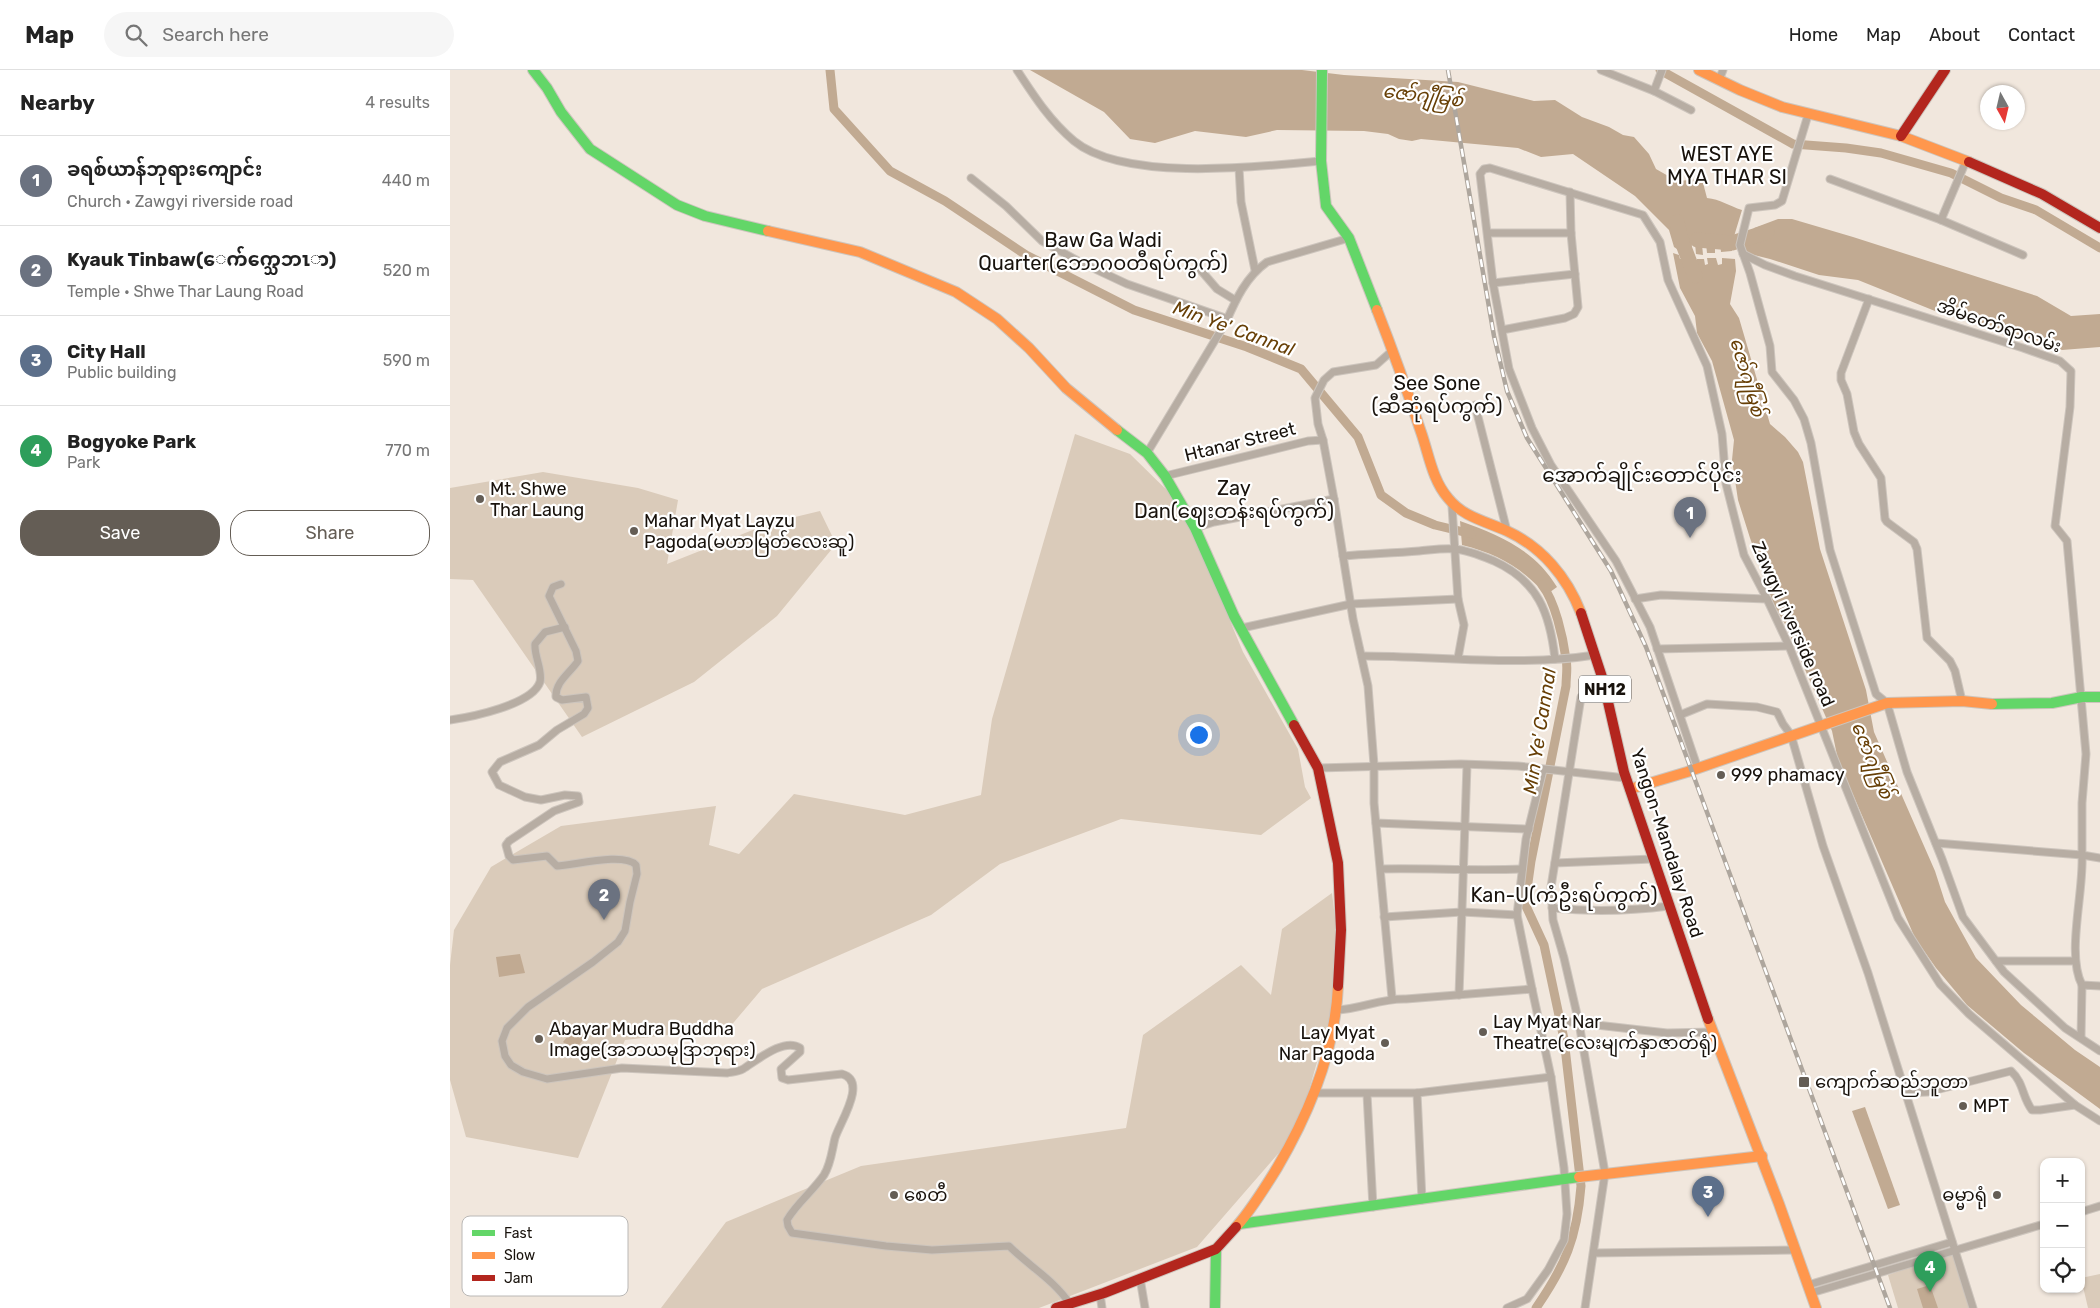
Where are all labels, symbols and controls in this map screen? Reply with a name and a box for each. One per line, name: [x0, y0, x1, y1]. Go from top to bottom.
search box: [104, 12, 454, 57]
text: Map: [25, 21, 74, 49]
icon: search: [122, 21, 150, 49]
text: Search here: [162, 23, 269, 46]
text: Home: [1789, 24, 1838, 46]
text: Map: [1866, 24, 1901, 46]
text: About: [1929, 24, 1980, 46]
text: Contact: [2008, 24, 2075, 46]
water label: ဇော်ဂျီမြစ်: [1381, 77, 1466, 116]
north arrow: [1980, 85, 2025, 130]
text: Nearby: [20, 90, 95, 115]
text: 4 results: [365, 93, 430, 112]
district label: WEST AYE MYA THAR SI: [1667, 142, 1787, 189]
text: ခရစ်ယာန်ဘုရားကျောင်း: [67, 158, 262, 181]
text: 1: [32, 171, 40, 190]
text: 440 m: [382, 171, 430, 190]
text: Church · Zawgyi riverside road: [67, 192, 293, 211]
district label: Baw Ga Wadi Quarter(ဘောဂ၀တီရပ်ကွက်): [978, 228, 1228, 279]
text: Kyauk Tinbaw(ေက်က္သေဘၤာ): [67, 248, 336, 271]
text: 2: [31, 261, 41, 280]
text: 520 m: [383, 261, 430, 280]
text: Temple · Shwe Thar Laung Road: [67, 282, 304, 301]
street label: အိမ်တော်ရာလမ်း: [1933, 292, 2065, 361]
water label: Min Ye' Cannal: [1170, 296, 1298, 361]
water label: ဇော်ဂျီမြစ်: [1721, 335, 1772, 422]
text: City Hall: [67, 340, 146, 363]
text: 3: [31, 351, 41, 370]
text: 590 m: [383, 351, 430, 370]
text: Public building: [67, 363, 177, 382]
district label: See Sone (ဆီဆုံရပ်ကွက်): [1372, 371, 1502, 423]
street label: Htanar Street: [1182, 418, 1298, 466]
text: Bogyoke Park: [67, 430, 196, 453]
text: 4: [31, 441, 41, 460]
text: 770 m: [385, 441, 430, 460]
text: Park: [67, 453, 100, 472]
district label: အောက်ချိုင်းတောင်ပိုင်း: [1542, 461, 1742, 492]
district label: Zay Dan(ဈေးတန်းရပ်ကွက်): [1134, 476, 1334, 527]
place label: Mt. Shwe Thar Laung: [490, 478, 584, 521]
marker: Mt. Shwe Thar Laung: [474, 493, 486, 505]
pin: 1: [1674, 497, 1706, 538]
button: Save: [20, 510, 220, 556]
button: Share: [230, 510, 430, 556]
place label: Mahar Myat Layzu Pagoda(မဟာမြတ်လေးဆူ): [644, 510, 854, 557]
marker: Mahar Myat Layzu Pagoda(မဟာမြတ်လေးဆူ): [628, 525, 640, 537]
street label: Zawgyi riverside road: [1747, 538, 1839, 710]
water label: Min Ye' Cannal: [1518, 666, 1561, 796]
road number: NH12: [1579, 676, 1631, 702]
water label: ဇော်ဂျီမြစ်: [1843, 718, 1901, 805]
your location: [1186, 722, 1212, 748]
street label: Yangon-Mandalay Road: [1626, 746, 1708, 940]
place label: 999 phamacy: [1731, 764, 1845, 786]
marker: 999 phamacy: [1715, 769, 1727, 781]
pin: 2: [588, 879, 620, 920]
district label: Kan-U(ကံဦးရပ်ကွက်): [1470, 881, 1658, 911]
place label: Lay Myat Nar Theatre(လေးမျက်နှာဇာတ်ရုံ): [1493, 1011, 1717, 1058]
place label: Abayar Mudra Buddha Image(အဘယမုဒြာဘုရား): [549, 1018, 756, 1065]
place label: Lay Myat Nar Pagoda: [1279, 1022, 1375, 1065]
marker: Lay Myat Nar Theatre(လေးမျက်နှာဇာတ်ရုံ): [1477, 1026, 1489, 1038]
marker: Abayar Mudra Buddha Image(အဘယမုဒြာဘုရား): [533, 1033, 545, 1045]
marker: Lay Myat Nar Pagoda: [1379, 1037, 1391, 1049]
place label: ကျောက်ဆည်ဘူတာ: [1815, 1069, 1968, 1097]
marker: ကျောက်ဆည်ဘူတာ: [1797, 1075, 1811, 1089]
place label: MPT: [1973, 1095, 2009, 1117]
marker: MPT: [1957, 1100, 1969, 1112]
map controls: [2040, 1158, 2085, 1293]
button: +: [2040, 1158, 2085, 1203]
pin: 3: [1692, 1176, 1724, 1217]
place label: စေတီ: [904, 1181, 948, 1206]
place label: ဓမ္မာရုံ: [1942, 1184, 1987, 1210]
marker: စေတီ: [888, 1189, 900, 1201]
marker: ဓမ္မာရုံ: [1991, 1189, 2003, 1201]
button: −: [2040, 1203, 2085, 1248]
legend: [462, 1216, 628, 1296]
text: Fast: [504, 1225, 533, 1242]
text: Slow: [504, 1247, 535, 1264]
button: locate: [2040, 1248, 2085, 1293]
pin: 4: [1914, 1251, 1946, 1292]
text: Jam: [504, 1270, 533, 1287]

